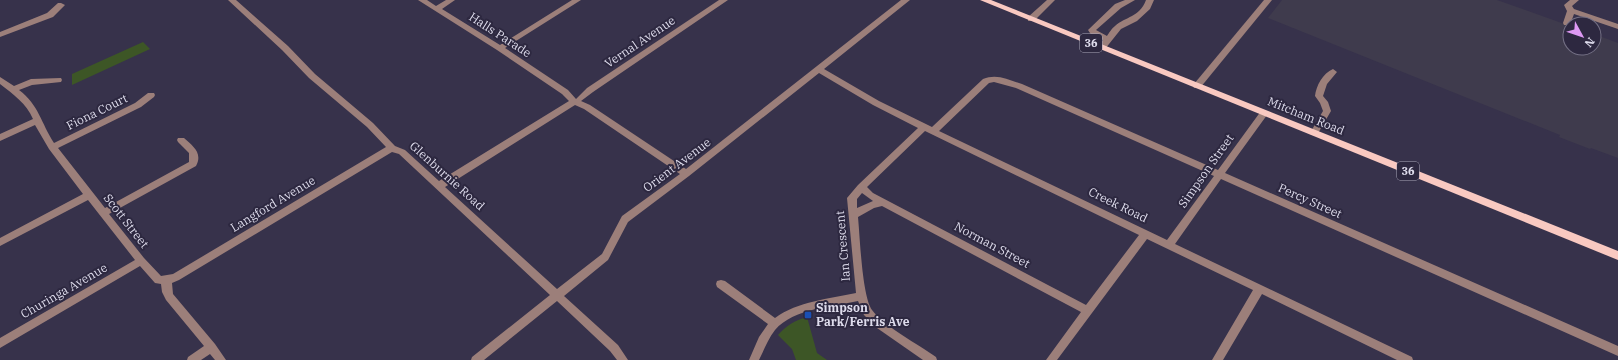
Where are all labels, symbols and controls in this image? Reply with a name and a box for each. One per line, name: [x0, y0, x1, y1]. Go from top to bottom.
street label: Halls Parade: [466, 9, 534, 60]
street label: Vernal Avenue: [602, 12, 678, 71]
north arrow: [1562, 16, 1602, 56]
road number: 36: [1080, 34, 1102, 52]
text: N: [1581, 35, 1598, 50]
street label: Fiona Court: [64, 90, 130, 133]
street label: Mitcham Road: [1266, 93, 1347, 138]
street label: Simpson Street: [1175, 131, 1237, 210]
street label: Orient Avenue: [640, 134, 714, 195]
street label: Glenburnie Road: [407, 138, 488, 213]
road number: 36: [1397, 162, 1419, 180]
street label: Langford Avenue: [228, 172, 318, 235]
street label: Percy Street: [1276, 180, 1344, 221]
street label: Creek Road: [1086, 184, 1150, 225]
street label: Scott Street: [101, 191, 152, 251]
street label: Ian Crescent: [832, 210, 853, 282]
street label: Norman Street: [952, 218, 1033, 271]
street label: Churinga Avenue: [18, 260, 110, 321]
place label: Simpson Park/Ferris Ave: [816, 300, 910, 329]
marker: Simpson Park/Ferris Ave: [803, 310, 813, 320]

